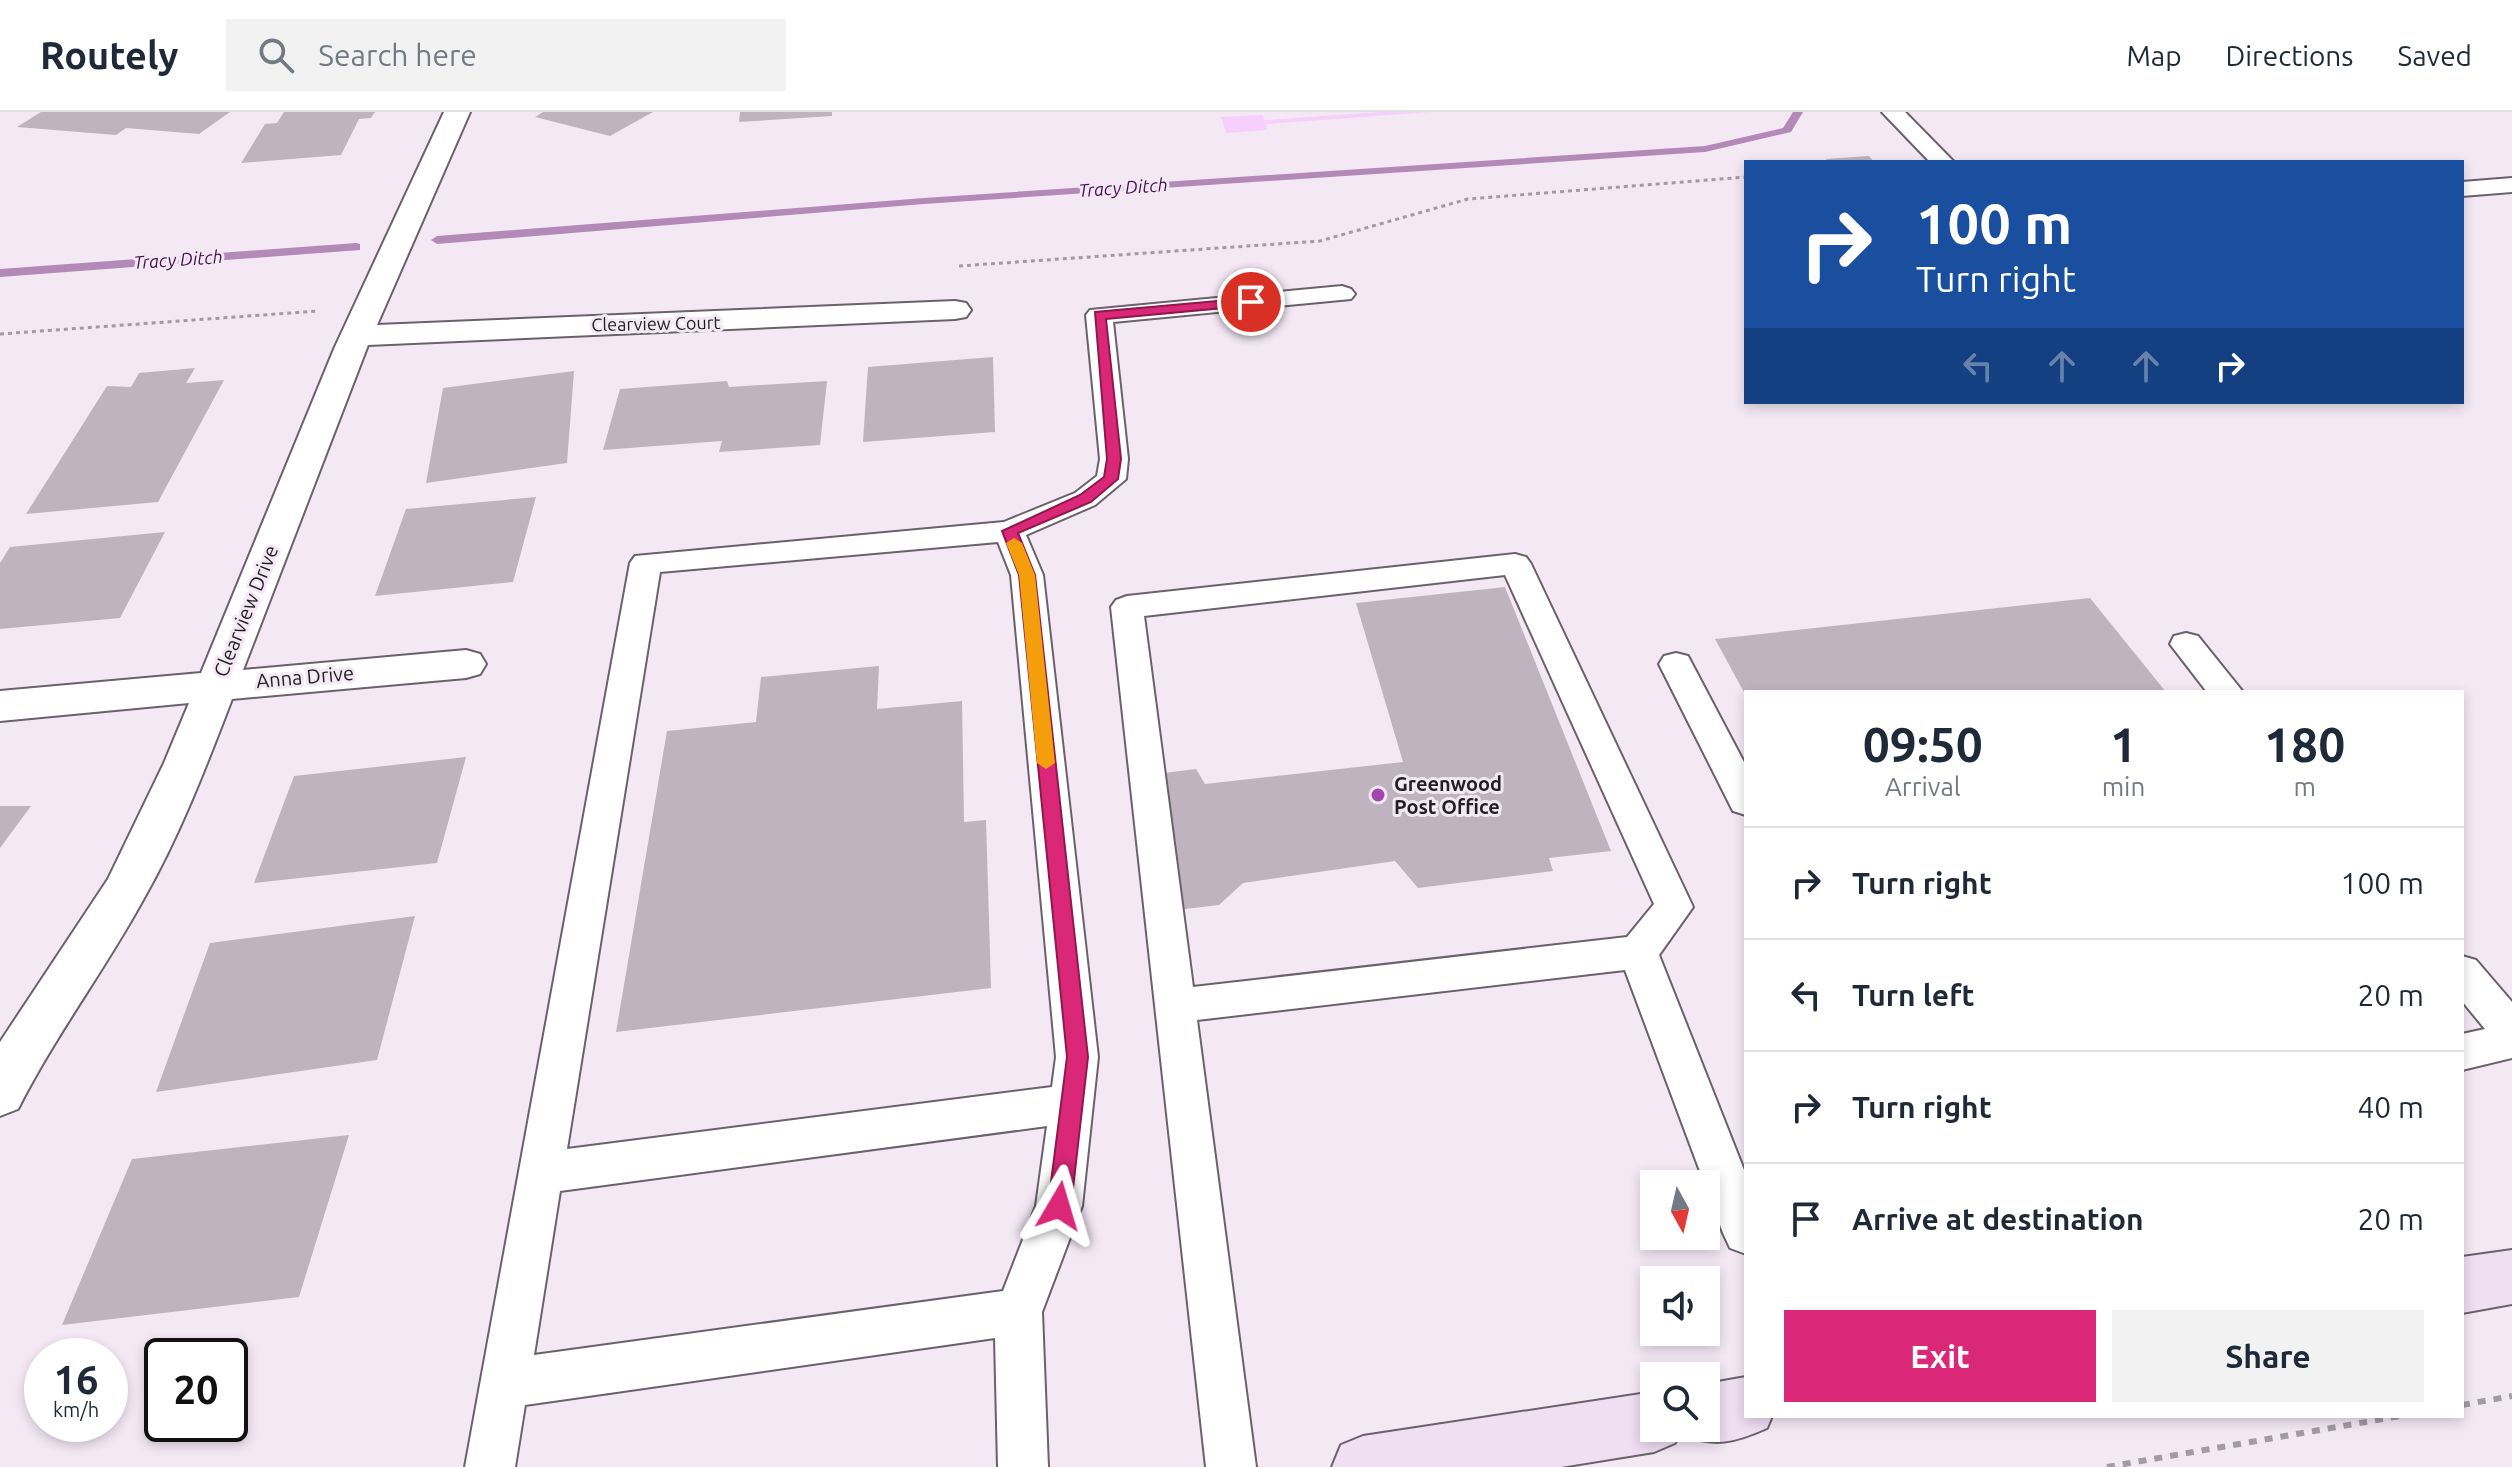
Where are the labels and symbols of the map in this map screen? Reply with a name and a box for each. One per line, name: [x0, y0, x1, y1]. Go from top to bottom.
water label: Tracy Ditch: [1078, 174, 1168, 200]
water label: Tracy Ditch: [133, 246, 223, 272]
pin: [1217, 268, 1285, 336]
street label: Clearview Court: [591, 312, 721, 334]
street label: Clearview Drive: [209, 542, 282, 680]
street label: Anna Drive: [255, 661, 355, 692]
place label: Greenwood Post Office: [1394, 772, 1502, 818]
marker: Greenwood Post Office: [1369, 786, 1387, 804]
position arrow: [1017, 1164, 1101, 1248]
north arrow: [1640, 1170, 1720, 1250]
speed limit sign: 20: [144, 1338, 248, 1442]

